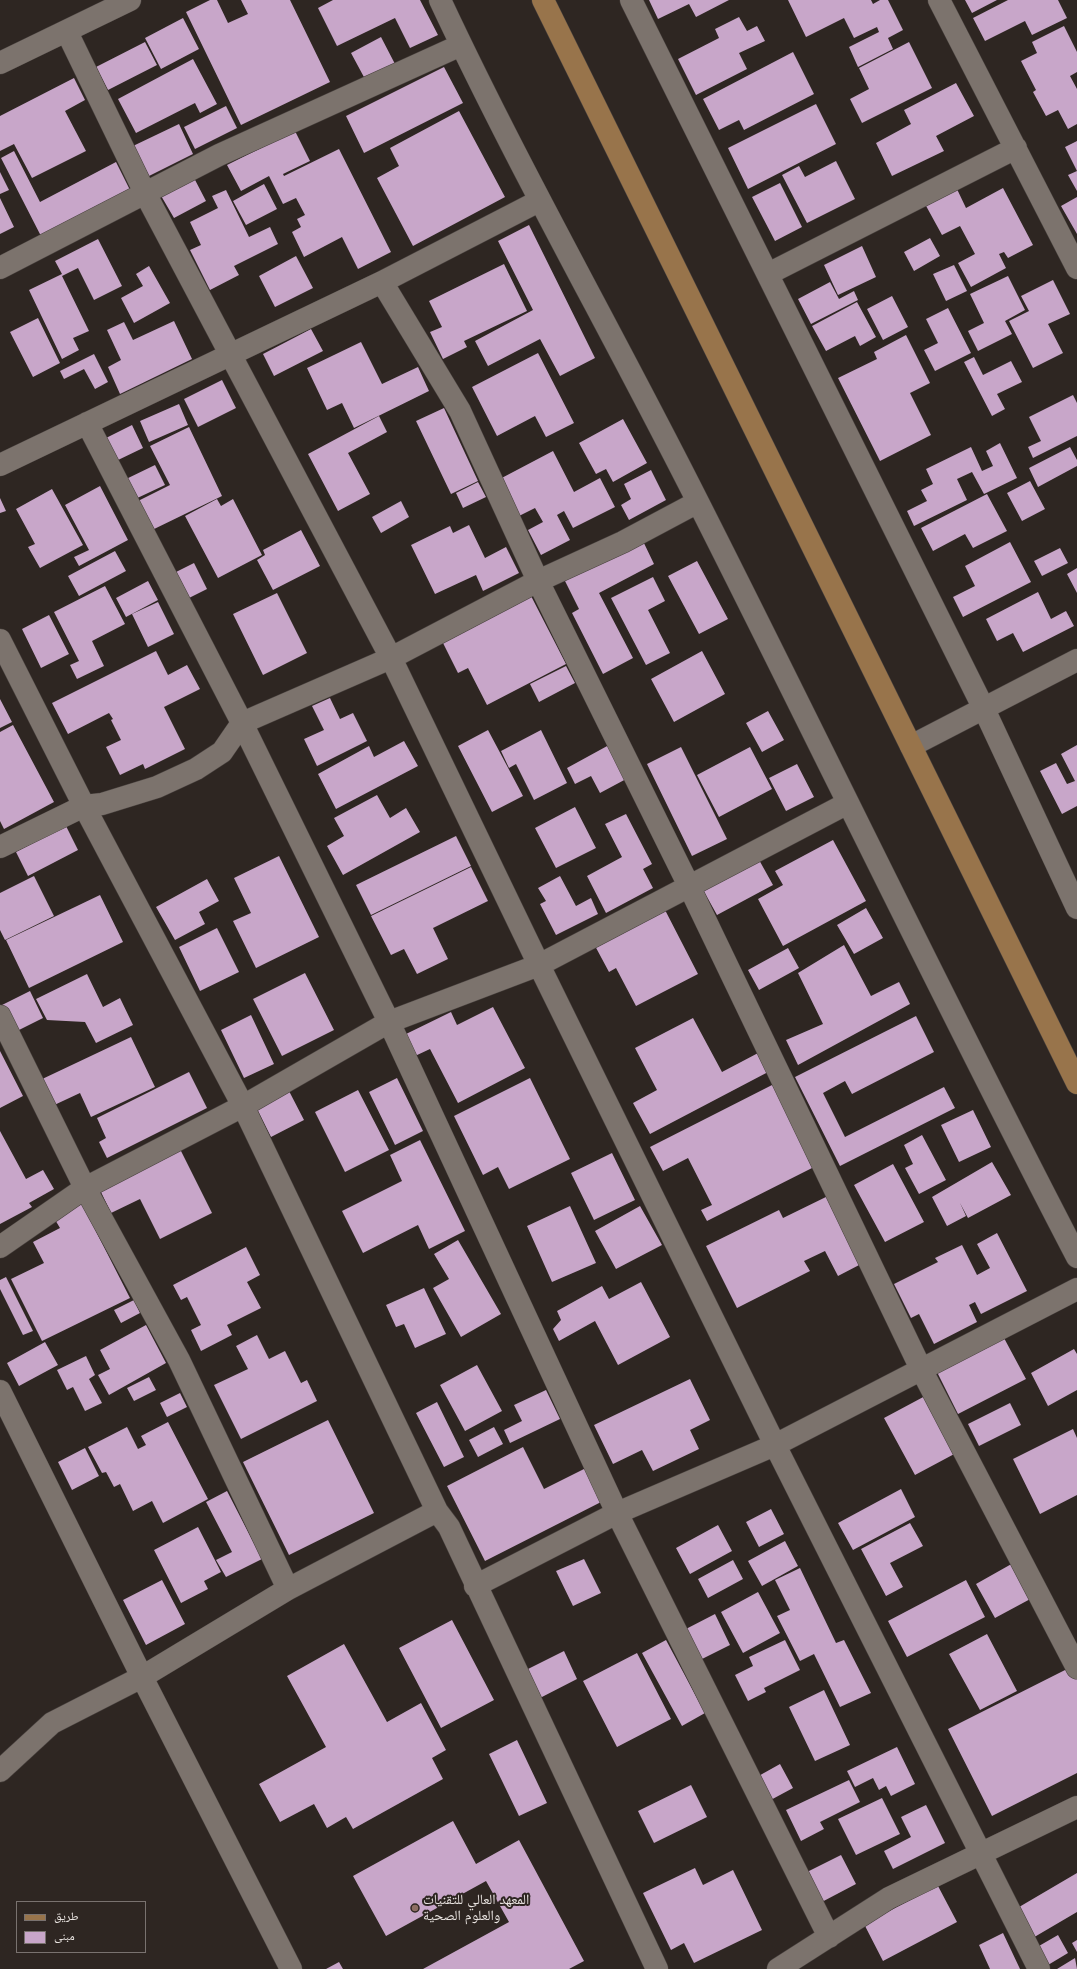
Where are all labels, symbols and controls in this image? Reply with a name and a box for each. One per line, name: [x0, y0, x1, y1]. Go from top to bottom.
place label: المعهد العالي للتقنيات والعلوم الصحية: [423, 1892, 529, 1924]
legend: [16, 1901, 146, 1953]
marker: المعهد العالي للتقنيات والعلوم الصحية: [410, 1903, 420, 1913]
text: طريق: [54, 1908, 79, 1923]
text: مبنى: [54, 1928, 75, 1943]

